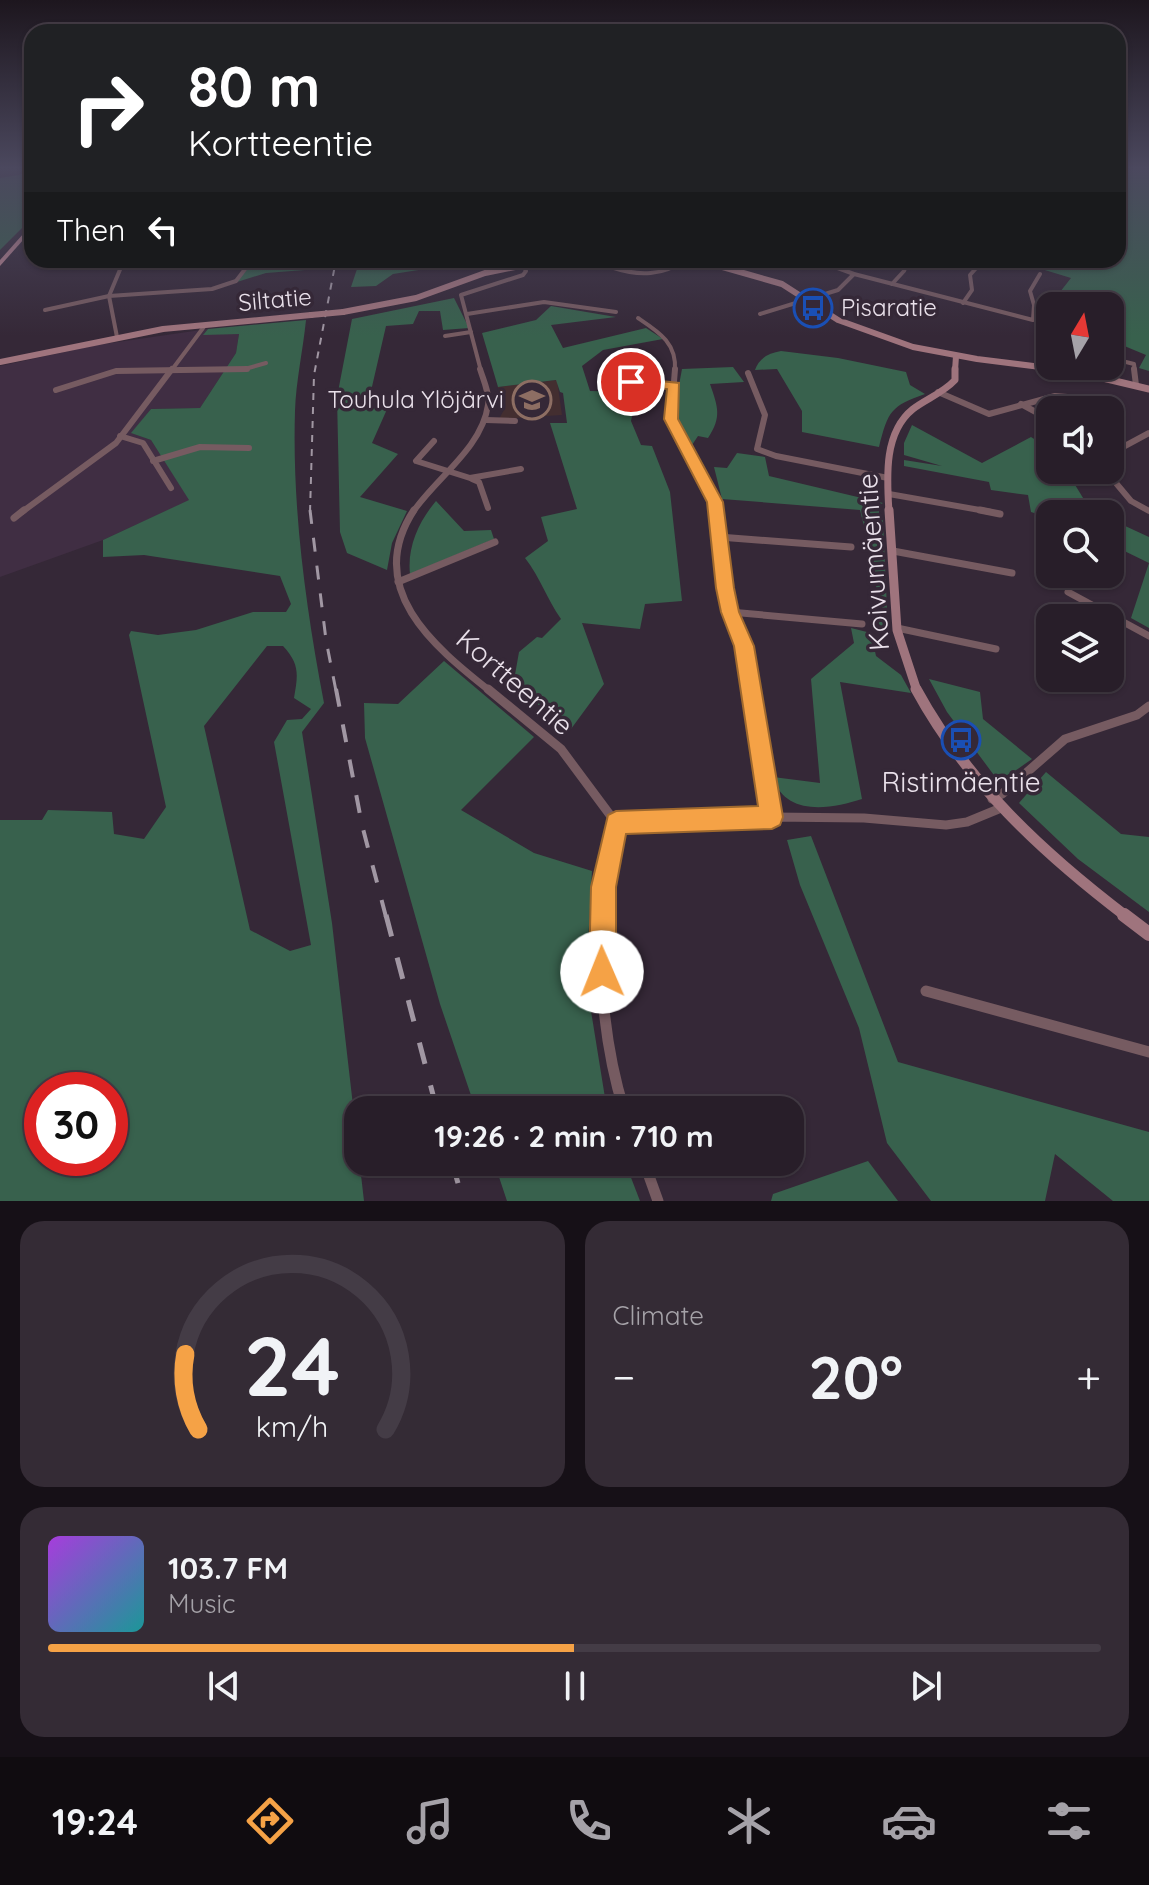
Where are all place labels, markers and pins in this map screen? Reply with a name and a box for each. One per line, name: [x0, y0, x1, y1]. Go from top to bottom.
bus stop icon: Pisaratie: [792, 287, 834, 329]
place label: Pisaratie: [841, 292, 937, 322]
pin: [597, 348, 665, 416]
school or university icon: Touhula Ylöjärvi: [511, 379, 553, 421]
place label: Touhula Ylöjärvi: [328, 384, 504, 414]
bus stop icon: Ristimäentie: [940, 719, 982, 761]
place label: Ristimäentie: [881, 764, 1041, 799]

